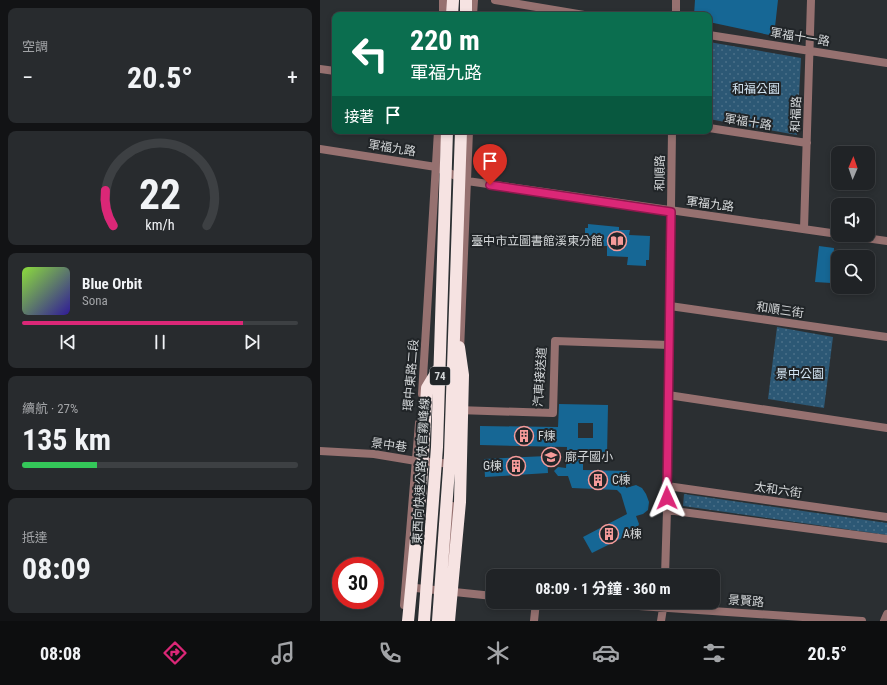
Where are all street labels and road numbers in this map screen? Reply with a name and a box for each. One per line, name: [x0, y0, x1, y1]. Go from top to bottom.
street label: 軍福十一路: [769, 25, 831, 49]
street label: 和福路: [788, 96, 804, 132]
street label: 軍福十路: [723, 111, 773, 133]
street label: 軍福九路: [367, 137, 417, 159]
street label: 和順路: [653, 155, 667, 191]
street label: 軍福九路: [685, 194, 735, 214]
street label: 和順三街: [755, 300, 805, 320]
street label: 環中東路二段: [401, 339, 421, 411]
street label: 汽車接送道: [531, 347, 549, 407]
road number: 74: [430, 367, 450, 385]
street label: 東西向快速公路 快官霧峰線: [410, 397, 432, 545]
street label: 景中巷: [370, 436, 408, 454]
street label: 太和六街: [753, 480, 803, 500]
street label: 景賢路: [728, 593, 764, 609]

